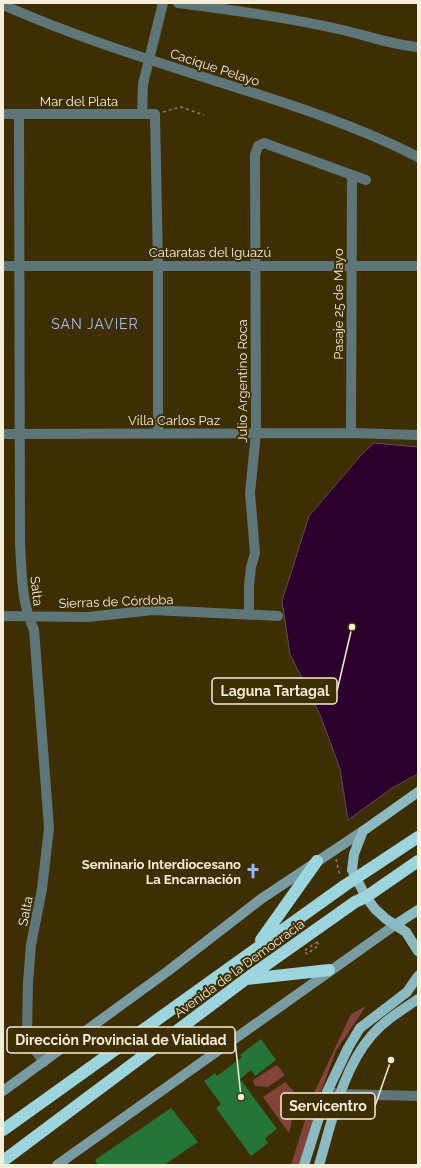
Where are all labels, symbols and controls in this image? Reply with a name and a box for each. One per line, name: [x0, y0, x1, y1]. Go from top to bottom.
street label: Cacique Pelayo: [168, 46, 262, 89]
street label: Mar del Plata: [40, 94, 118, 109]
street label: Cataratas del Iguazú: [149, 245, 271, 260]
street label: Pasaje 25 de Mayo: [331, 248, 346, 360]
district label: SAN JAVIER: [51, 316, 139, 332]
street label: Julio Argentino Roca: [235, 319, 250, 443]
street label: Villa Carlos Paz: [128, 413, 220, 428]
street label: Salta: [27, 575, 46, 607]
street label: Sierras de Córdoba: [58, 592, 174, 611]
callout: Laguna Tartagal: [212, 678, 337, 704]
text: Laguna Tartagal: [221, 683, 330, 699]
place label: Seminario Interdiocesano La Encarnación: [82, 857, 241, 887]
church icon: Seminario Interdiocesano La Encarnación: [244, 862, 262, 880]
street label: Salta: [15, 895, 36, 927]
street label: Avenida de la Democracia: [171, 916, 307, 1021]
callout: Dirección Provincial de Vialidad: [7, 1027, 235, 1053]
text: Dirección Provincial de Vialidad: [15, 1032, 227, 1048]
callout: Servicentro: [281, 1093, 375, 1119]
text: Servicentro: [289, 1098, 367, 1114]

